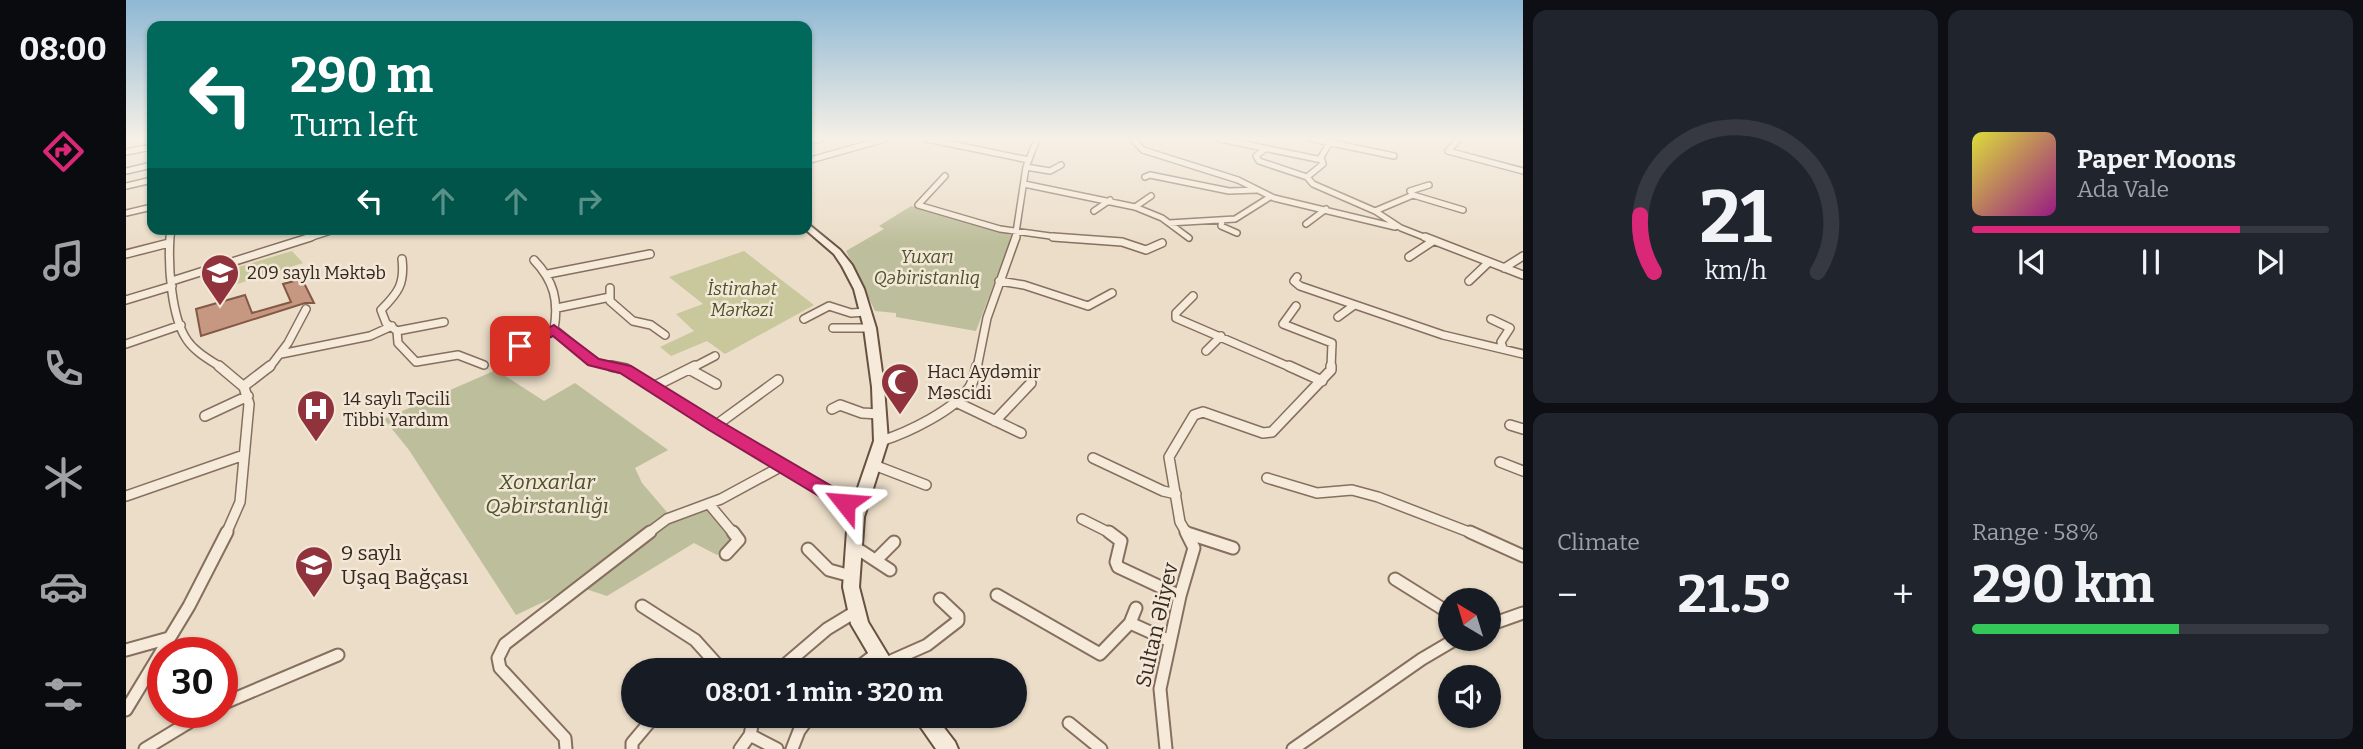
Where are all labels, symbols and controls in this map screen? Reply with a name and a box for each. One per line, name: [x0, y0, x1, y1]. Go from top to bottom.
text: 08:00: [19, 30, 107, 68]
text: 290 m: [290, 46, 433, 105]
icon: left: [175, 49, 266, 140]
text: Turn left: [290, 106, 418, 144]
icon: directions: [39, 127, 88, 176]
text: Paper Moons: [2077, 144, 2236, 175]
text: 21: [1699, 175, 1772, 262]
text: Ada Vale: [2077, 175, 2169, 203]
icon: left: [351, 182, 389, 220]
icon: ahead: [424, 182, 462, 220]
icon: ahead: [497, 182, 535, 220]
icon: right: [570, 182, 608, 220]
icon: music: [39, 236, 88, 285]
icon: previous: [2013, 243, 2051, 281]
icon: pause: [2132, 243, 2170, 281]
icon: next: [2251, 243, 2289, 281]
park label: Yuxarı Qəbiristanlıq: [874, 246, 980, 289]
school or university icon: 209 saylı Məktəb: [199, 252, 241, 307]
text: km/h: [1705, 256, 1767, 286]
place label: 209 saylı Məktəb: [247, 262, 386, 284]
park label: İstirahət Mərkəzi: [707, 278, 777, 321]
pin: [490, 316, 550, 376]
icon: arrive: [501, 327, 539, 365]
icon: phone: [39, 344, 88, 393]
mosque icon: Hacı Aydəmir Məscidi: [879, 361, 921, 416]
place label: Hacı Aydəmir Məscidi: [927, 361, 1041, 404]
hospital icon: 14 saylı Təcili Tibbi Yardım: [295, 388, 337, 443]
place label: 14 saylı Təcili Tibbi Yardım: [343, 388, 450, 431]
icon: climate: [39, 453, 88, 502]
position arrow: [808, 466, 882, 540]
park label: Xonxarlar Qəbirstanlığı: [485, 469, 609, 519]
text: Range · 58%: [1972, 518, 2099, 546]
text: Climate: [1557, 528, 1640, 556]
place label: 9 saylı Uşaq Bağçası: [341, 540, 469, 590]
school or university icon: 9 saylı Uşaq Bağçası: [293, 544, 335, 599]
text: 290 km: [1972, 553, 2154, 616]
street label: Sultan Əliyev: [1130, 559, 1184, 690]
icon: car: [39, 562, 88, 611]
text: 21.5°: [1678, 563, 1793, 626]
text: −: [1557, 572, 1578, 618]
text: +: [1892, 572, 1914, 618]
north arrow: [1438, 588, 1502, 651]
map controls: [1438, 588, 1501, 728]
speed limit sign: 30: [147, 637, 238, 728]
button: sound: [1438, 665, 1501, 728]
icon: filters: [39, 670, 88, 719]
text: 08:01 · 1 min · 320 m: [705, 677, 943, 708]

